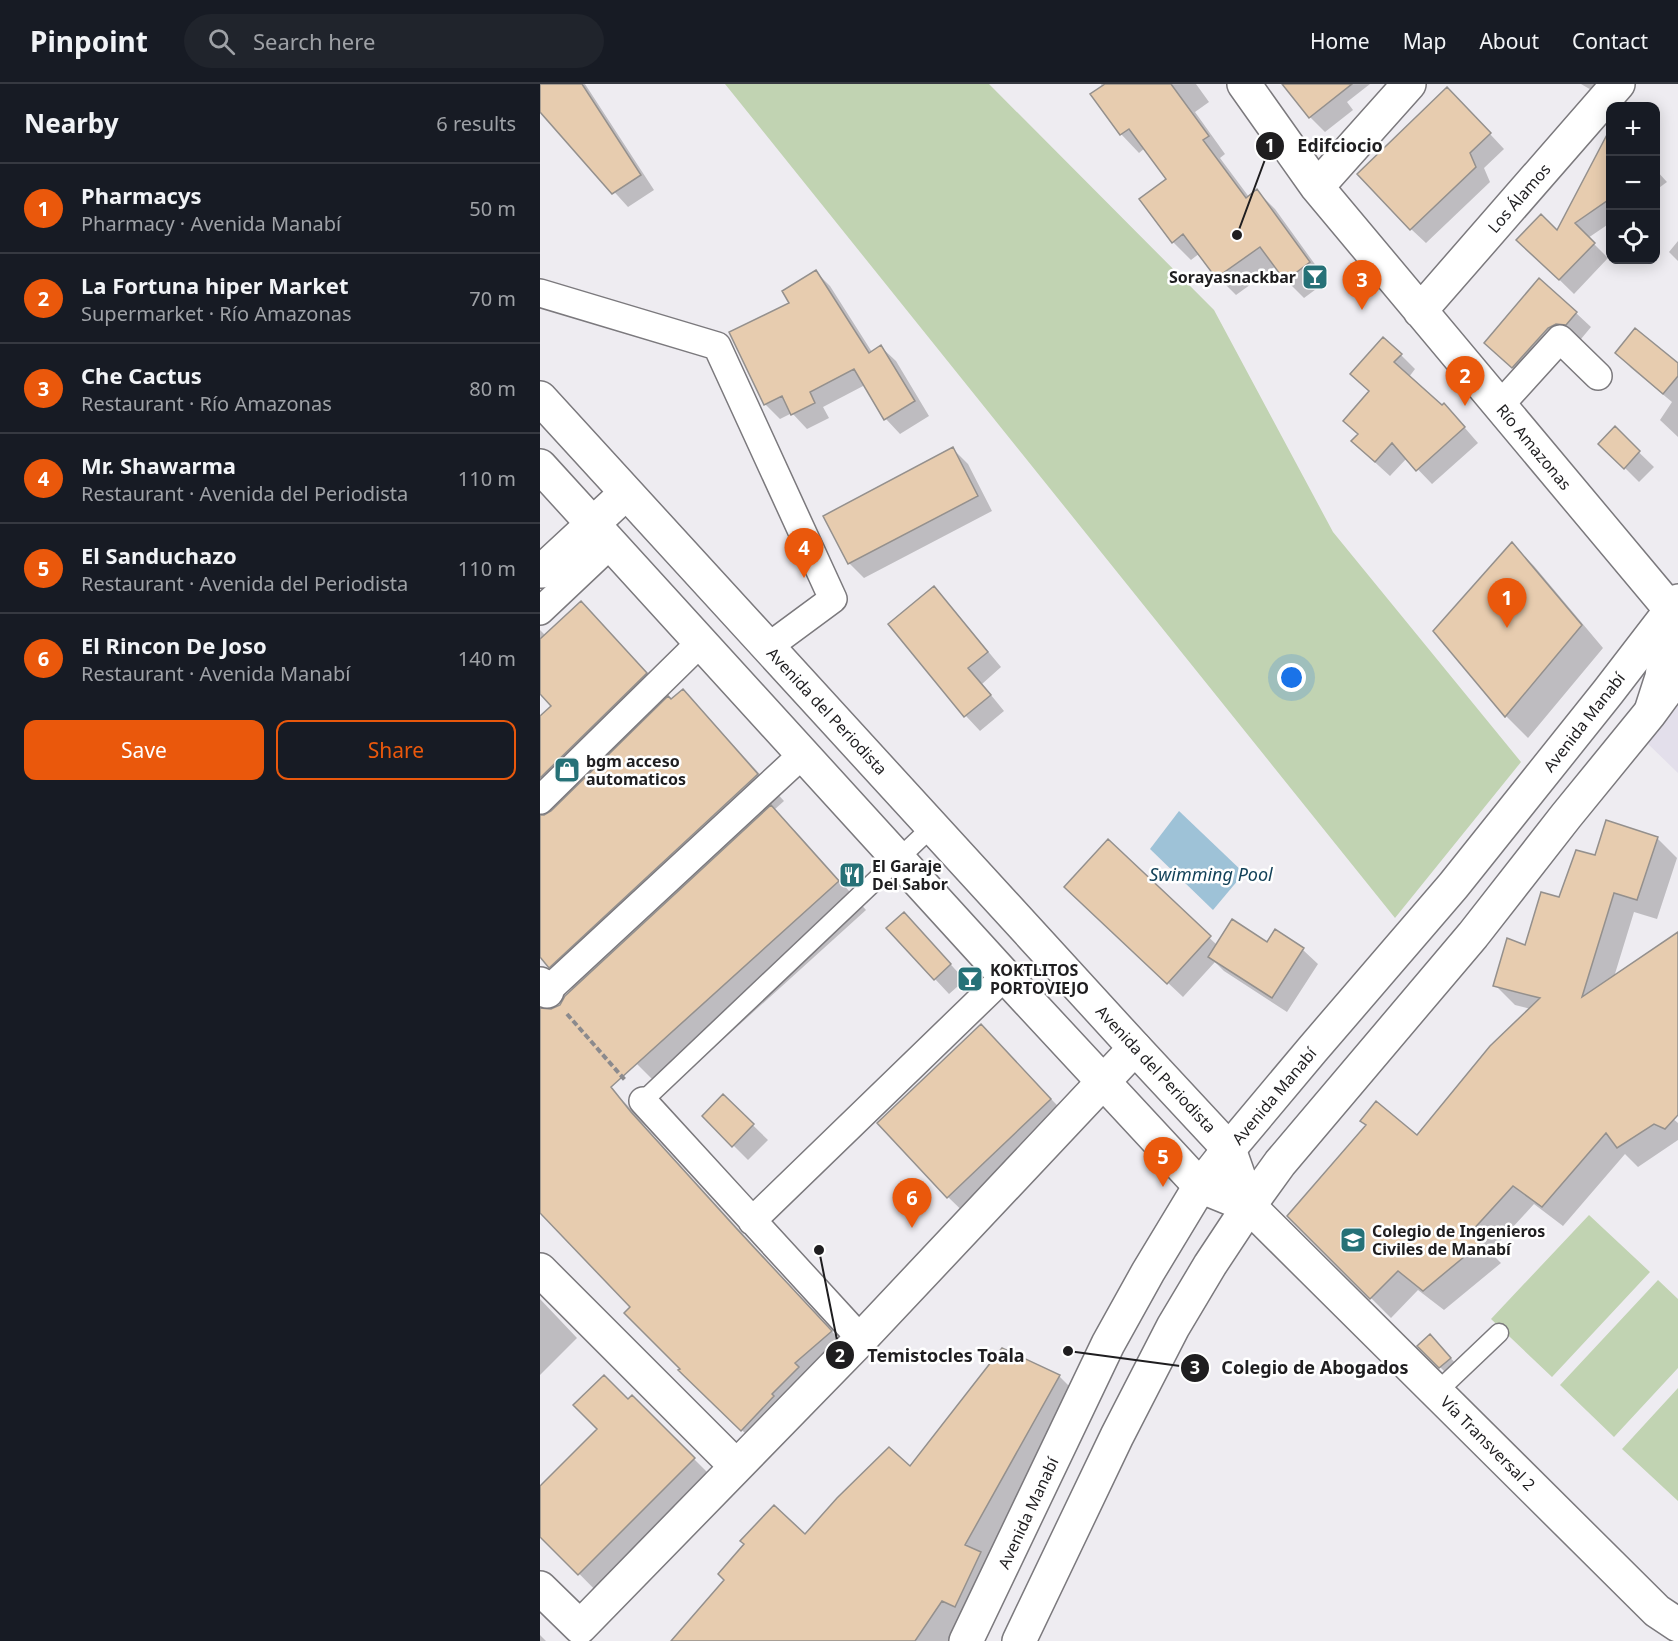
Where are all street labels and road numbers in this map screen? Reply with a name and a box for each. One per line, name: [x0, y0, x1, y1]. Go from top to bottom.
street label: Los Álamos: [1483, 159, 1555, 237]
street label: Río Amazonas: [1492, 399, 1576, 495]
street label: Avenida del Periodista: [762, 642, 892, 780]
street label: Avenida Manabí: [1538, 667, 1630, 776]
street label: Avenida del Periodista: [1091, 1000, 1221, 1138]
street label: Avenida Manabí: [1227, 1042, 1322, 1149]
street label: Vía Transversal 2: [1436, 1391, 1540, 1495]
street label: Avenida Manabí: [993, 1453, 1064, 1572]

